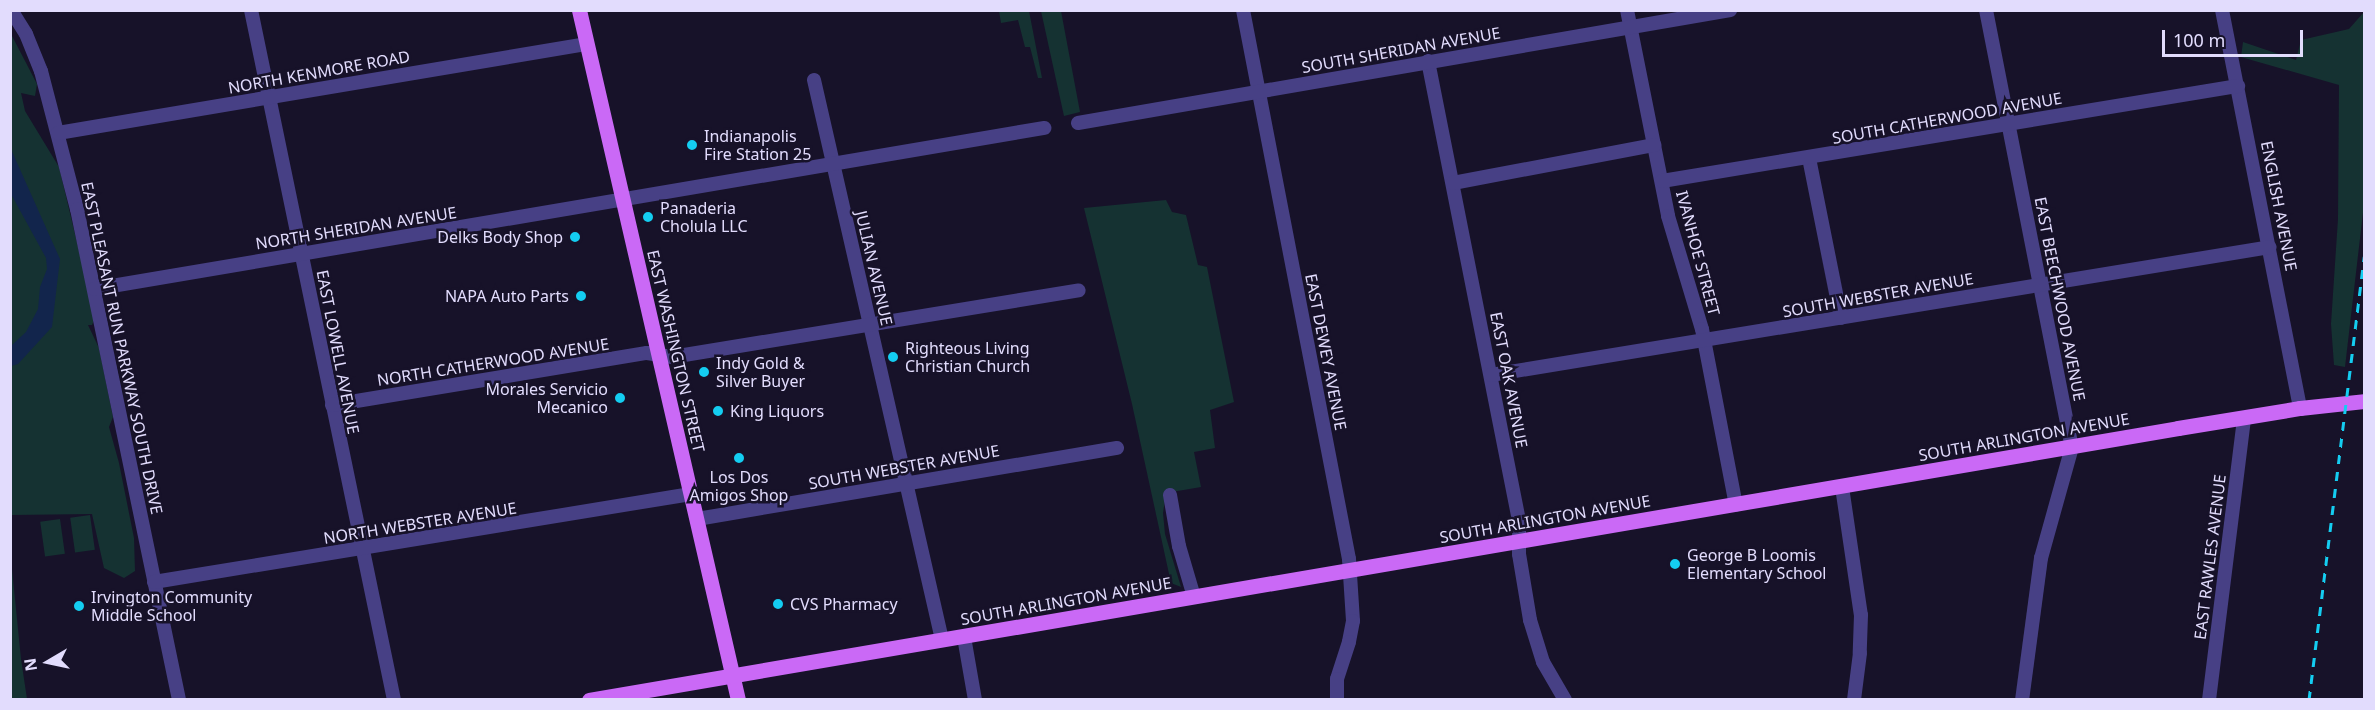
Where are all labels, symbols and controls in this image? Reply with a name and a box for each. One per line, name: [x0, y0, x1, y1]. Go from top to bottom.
scale bar: [2165, 18, 2306, 56]
street label: SOUTH SHERIDAN AVENUE: [1300, 23, 1502, 77]
text: 100 m: [2173, 28, 2225, 52]
street label: NORTH KENMORE ROAD: [226, 47, 412, 97]
street label: SOUTH CATHERWOOD AVENUE: [1831, 88, 2063, 148]
place label: Indianapolis Fire Station 25: [704, 126, 811, 164]
marker: Indianapolis Fire Station 25: [685, 138, 699, 152]
street label: ENGLISH AVENUE: [2257, 139, 2301, 273]
street label: EAST PLEASANT RUN PARKWAY SOUTH DRIVE: [77, 180, 167, 516]
street label: IVANHOE STREET: [1672, 188, 1724, 318]
street label: EAST BEECHWOOD AVENUE: [2031, 195, 2089, 403]
place label: Panaderia Cholula LLC: [660, 198, 748, 236]
street label: NORTH SHERIDAN AVENUE: [254, 203, 458, 253]
street label: JULIAN AVENUE: [851, 209, 897, 327]
marker: Panaderia Cholula LLC: [641, 210, 655, 224]
place label: Delks Body Shop: [437, 227, 563, 247]
marker: Delks Body Shop: [568, 230, 582, 244]
street label: EAST WASHINGTON STREET: [643, 248, 709, 454]
street label: EAST LOWELL AVENUE: [313, 268, 363, 436]
street label: SOUTH WEBSTER AVENUE: [1781, 269, 1975, 321]
street label: EAST DEWEY AVENUE: [1301, 272, 1351, 432]
place label: NAPA Auto Parts: [445, 286, 569, 306]
marker: NAPA Auto Parts: [574, 289, 588, 303]
street label: EAST OAK AVENUE: [1486, 310, 1532, 450]
street label: NORTH CATHERWOOD AVENUE: [376, 334, 610, 390]
place label: Righteous Living Christian Church: [905, 338, 1030, 376]
marker: Righteous Living Christian Church: [886, 350, 900, 364]
place label: Indy Gold & Silver Buyer: [716, 353, 805, 391]
marker: Indy Gold & Silver Buyer: [697, 365, 711, 379]
place label: Morales Servicio Mecanico: [485, 379, 608, 417]
marker: Morales Servicio Mecanico: [613, 391, 627, 405]
place label: King Liquors: [730, 401, 824, 421]
marker: King Liquors: [711, 404, 725, 418]
street label: SOUTH ARLINGTON AVENUE: [1917, 409, 2131, 465]
street label: SOUTH WEBSTER AVENUE: [807, 441, 1001, 493]
marker: Los Dos Amigos Shop: [732, 451, 746, 465]
place label: Los Dos Amigos Shop: [690, 467, 788, 505]
street label: EAST RAWLES AVENUE: [2190, 473, 2230, 641]
street label: SOUTH ARLINGTON AVENUE: [1438, 491, 1652, 547]
street label: NORTH WEBSTER AVENUE: [322, 498, 518, 548]
place label: George B Loomis Elementary School: [1687, 545, 1826, 583]
marker: George B Loomis Elementary School: [1668, 557, 1682, 571]
street label: SOUTH ARLINGTON AVENUE: [959, 573, 1173, 629]
place label: Irvington Community Middle School: [91, 587, 252, 625]
place label: CVS Pharmacy: [790, 594, 898, 614]
marker: CVS Pharmacy: [771, 597, 785, 611]
marker: Irvington Community Middle School: [72, 599, 86, 613]
north arrow: [18, 632, 78, 692]
text: N: [18, 657, 42, 673]

